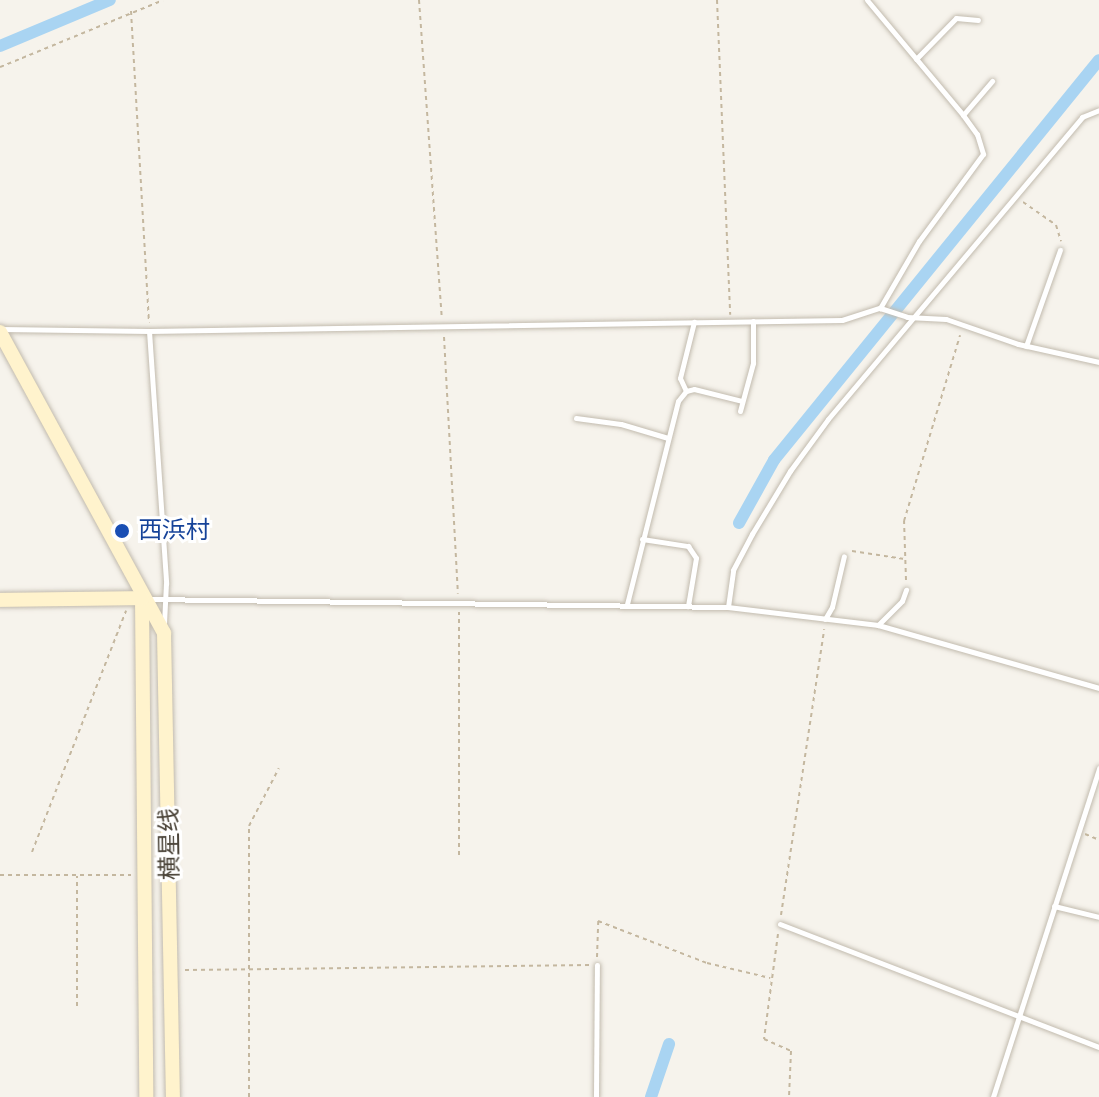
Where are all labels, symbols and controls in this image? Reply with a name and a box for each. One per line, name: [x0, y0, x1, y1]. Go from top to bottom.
place label: 西浜村: [138, 517, 210, 545]
marker: 西浜村: [113, 522, 131, 540]
street label: 横星线: [155, 808, 185, 880]

